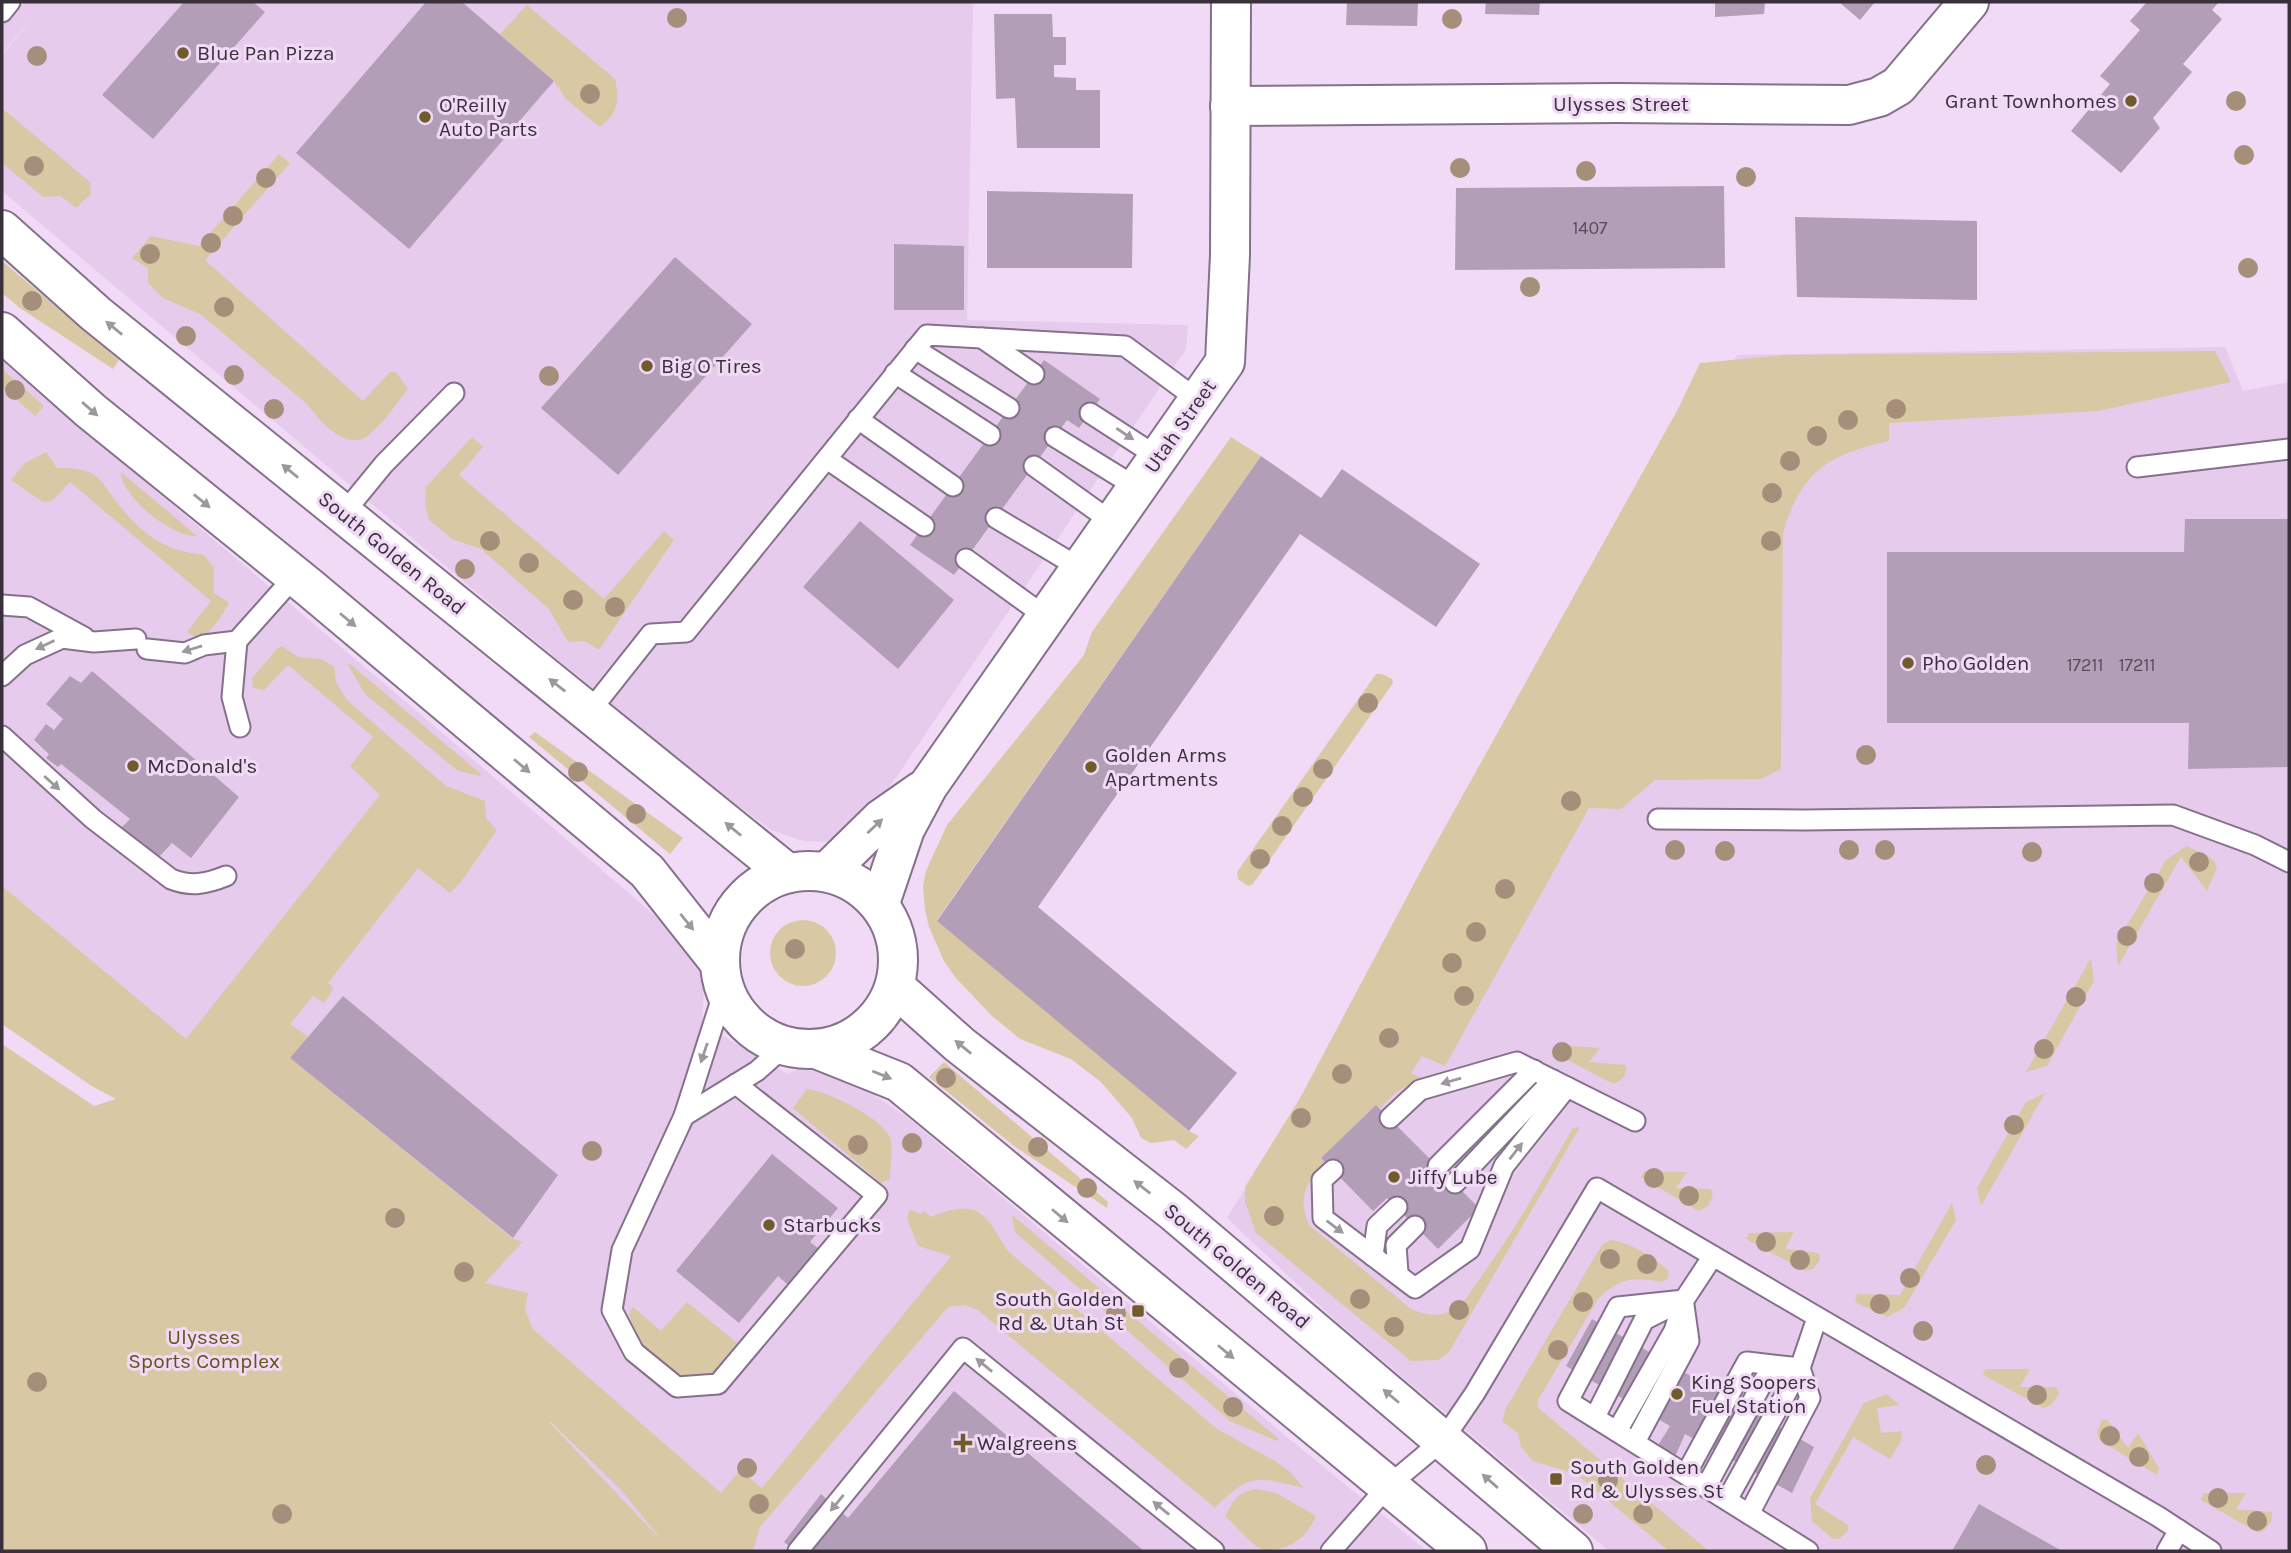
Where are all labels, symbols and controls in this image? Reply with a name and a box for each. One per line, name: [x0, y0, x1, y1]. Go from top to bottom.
place label: Blue Pan Pizza: [197, 41, 335, 65]
marker: Blue Pan Pizza: [175, 45, 191, 61]
place label: Grant Townhomes: [1945, 89, 2117, 113]
street label: Ulysses Street: [1553, 92, 1689, 116]
place label: O'Reilly Auto Parts: [439, 93, 538, 141]
marker: Grant Townhomes: [2123, 93, 2139, 109]
marker: O'Reilly Auto Parts: [417, 109, 433, 125]
house number: 1407: [1572, 217, 1608, 239]
one-way arrow: [105, 320, 123, 335]
place label: Big O Tires: [661, 354, 762, 378]
marker: Big O Tires: [639, 358, 655, 374]
street label: Utah Street: [1139, 375, 1221, 477]
one-way arrow: [81, 401, 98, 416]
one-way arrow: [1115, 427, 1134, 440]
one-way arrow: [282, 464, 299, 479]
street label: South Golden Road: [314, 486, 470, 620]
one-way arrow: [192, 493, 210, 508]
one-way arrow: [339, 612, 356, 627]
one-way arrow: [35, 640, 55, 651]
one-way arrow: [181, 644, 202, 654]
place label: Pho Golden: [1922, 651, 2030, 675]
house number: 17211: [2067, 654, 2103, 676]
house number: 17211: [2119, 654, 2155, 676]
marker: Pho Golden: [1900, 655, 1916, 671]
one-way arrow: [548, 679, 566, 693]
place label: Golden Arms Apartments: [1105, 743, 1227, 791]
place label: McDonald's: [147, 754, 257, 778]
marker: McDonald's: [125, 758, 141, 774]
one-way arrow: [513, 758, 531, 774]
marker: Golden Arms Apartments: [1083, 759, 1099, 775]
one-way arrow: [43, 774, 60, 790]
one-way arrow: [866, 818, 883, 834]
one-way arrow: [725, 822, 743, 837]
one-way arrow: [679, 912, 694, 930]
one-way arrow: [954, 1039, 972, 1054]
one-way arrow: [698, 1043, 709, 1064]
one-way arrow: [872, 1070, 893, 1081]
one-way arrow: [1440, 1076, 1462, 1087]
one-way arrow: [1508, 1142, 1522, 1160]
place label: Jiffy Lube: [1408, 1165, 1498, 1189]
marker: Jiffy Lube: [1386, 1169, 1402, 1185]
one-way arrow: [1133, 1180, 1151, 1194]
street label: South Golden Road: [1159, 1198, 1315, 1334]
one-way arrow: [1051, 1208, 1069, 1223]
place label: Starbucks: [783, 1213, 882, 1237]
marker: Starbucks: [761, 1217, 777, 1233]
one-way arrow: [1326, 1220, 1345, 1234]
place label: South Golden Rd & Utah St: [995, 1287, 1124, 1335]
marker: South Golden Rd & Utah St: [1130, 1303, 1146, 1319]
park label: Ulysses Sports Complex: [128, 1325, 280, 1373]
one-way arrow: [1217, 1344, 1234, 1359]
one-way arrow: [976, 1358, 993, 1373]
place label: King Soopers Fuel Station: [1691, 1370, 1817, 1418]
marker: King Soopers Fuel Station: [1669, 1386, 1685, 1402]
one-way arrow: [1383, 1389, 1400, 1404]
place label: Walgreens: [977, 1431, 1077, 1455]
marker: Walgreens: [955, 1435, 971, 1451]
place label: South Golden Rd & Ulysses St: [1570, 1455, 1723, 1503]
marker: South Golden Rd & Ulysses St: [1548, 1471, 1564, 1487]
one-way arrow: [1481, 1473, 1499, 1488]
one-way arrow: [830, 1495, 845, 1512]
one-way arrow: [1153, 1501, 1170, 1516]

